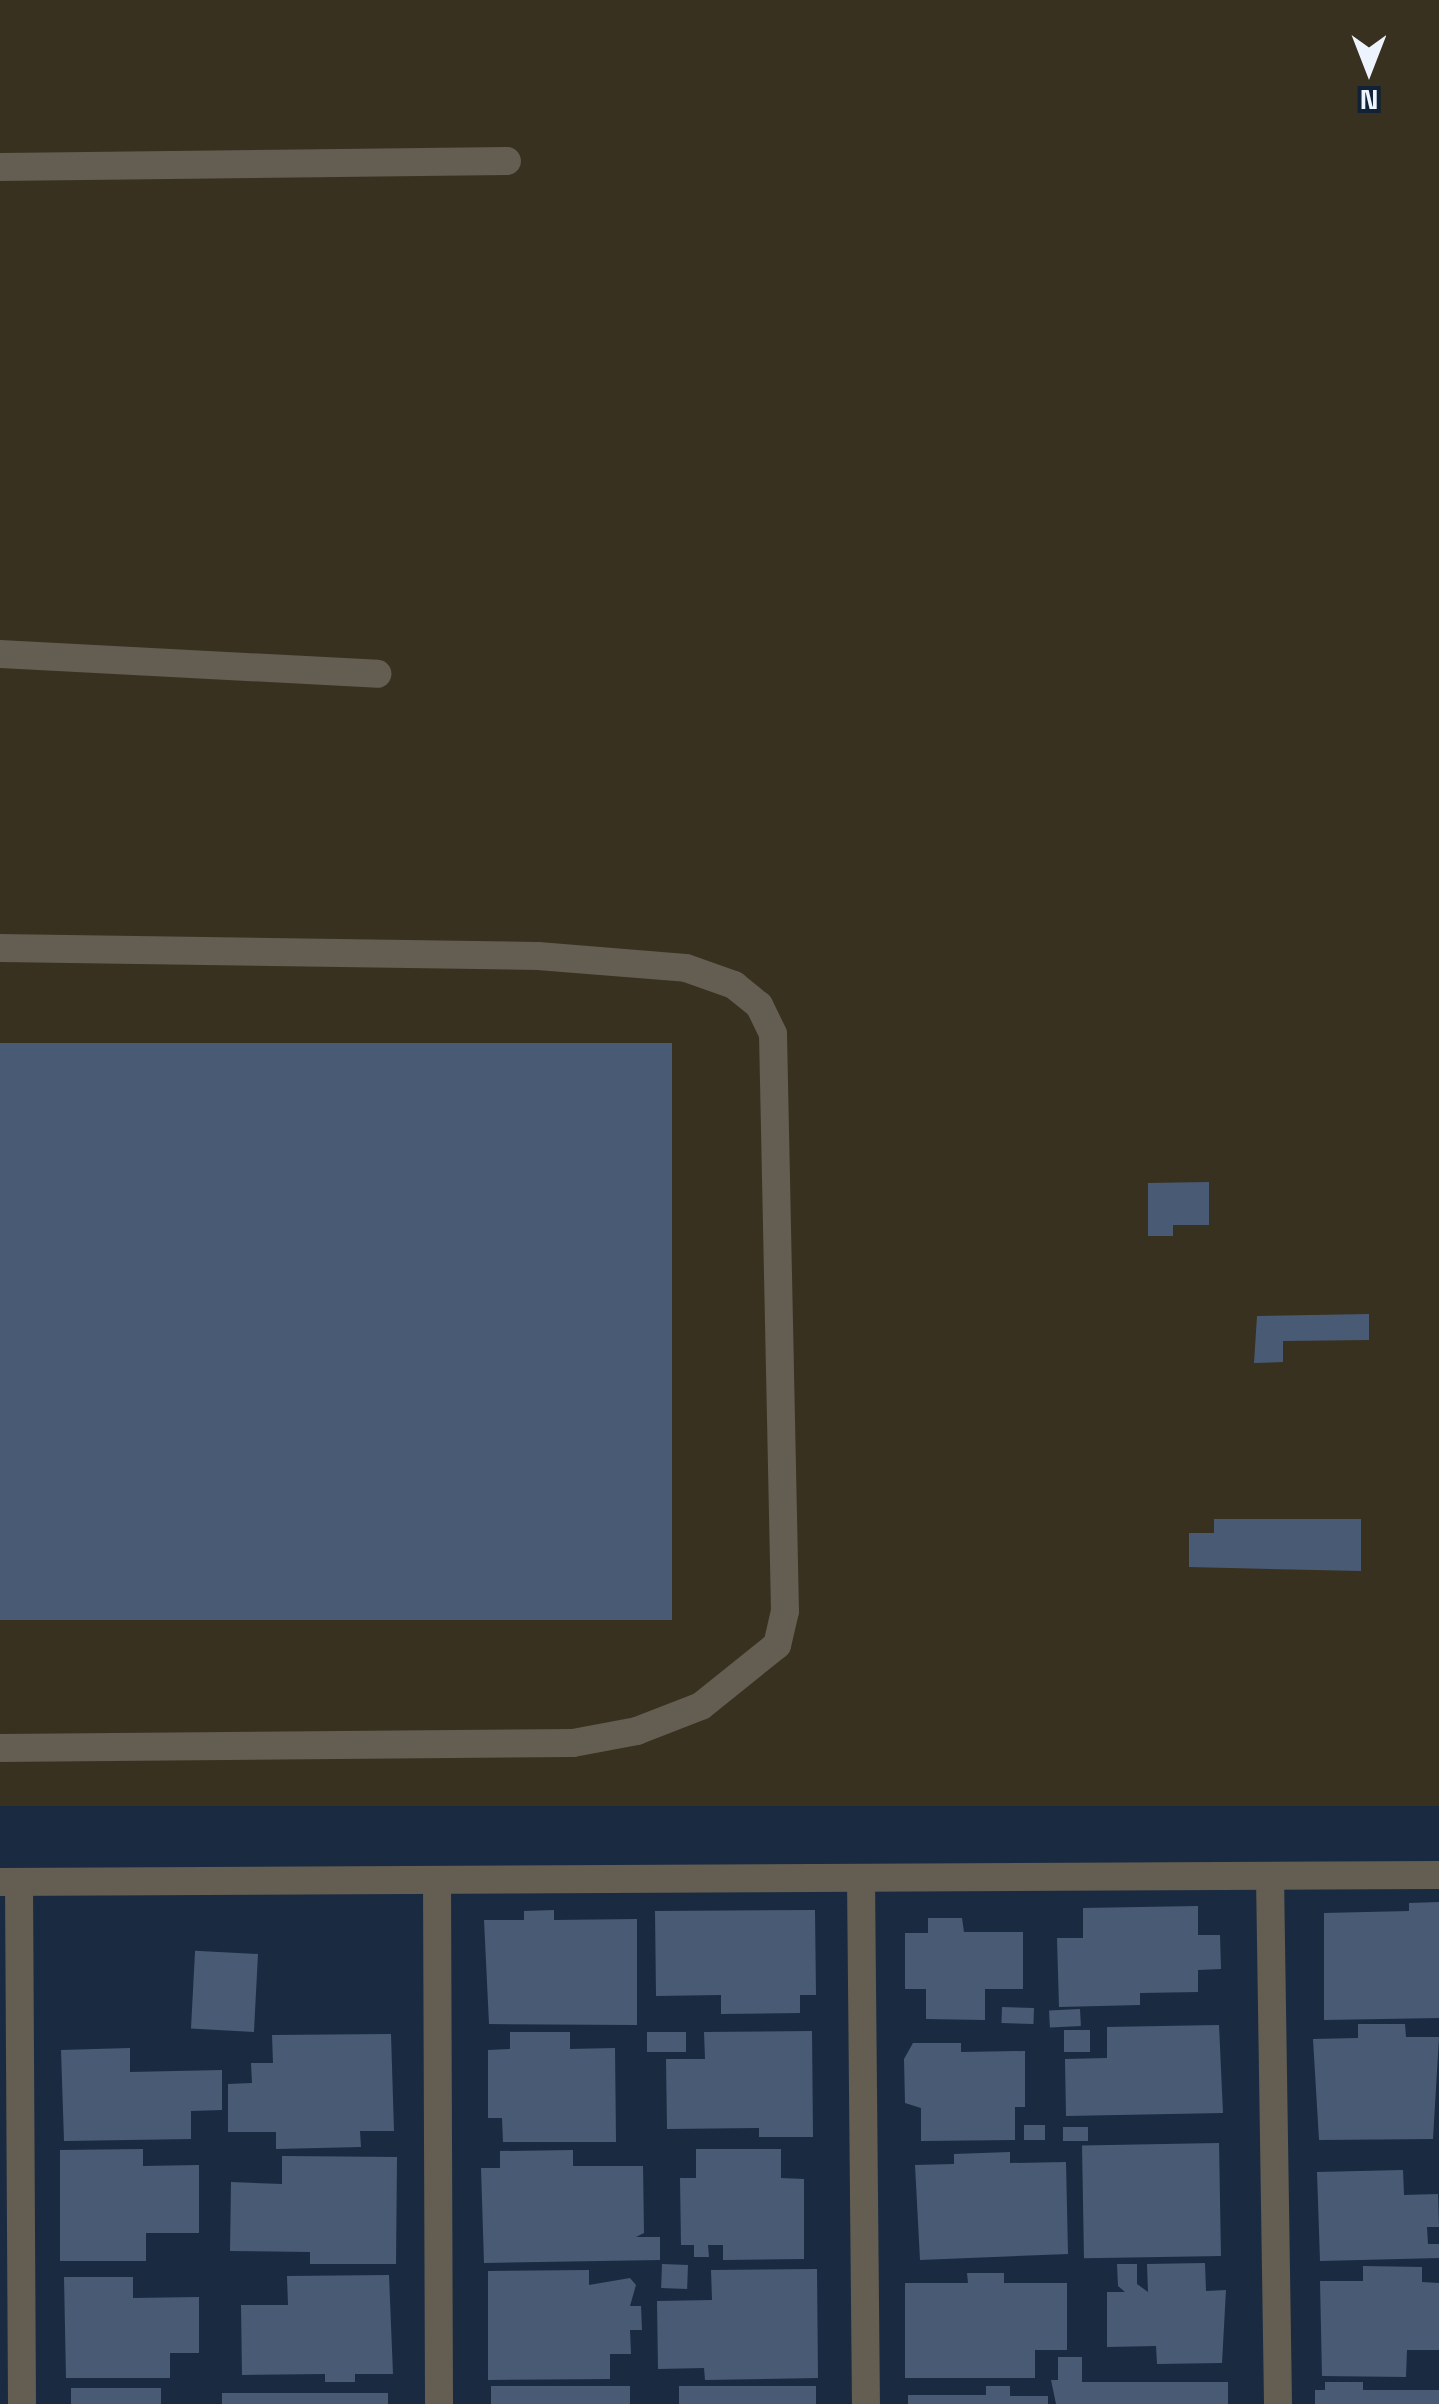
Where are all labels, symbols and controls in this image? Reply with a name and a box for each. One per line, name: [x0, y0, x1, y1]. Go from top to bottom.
north arrow: [1319, 20, 1419, 120]
text: N: [1360, 82, 1378, 118]

